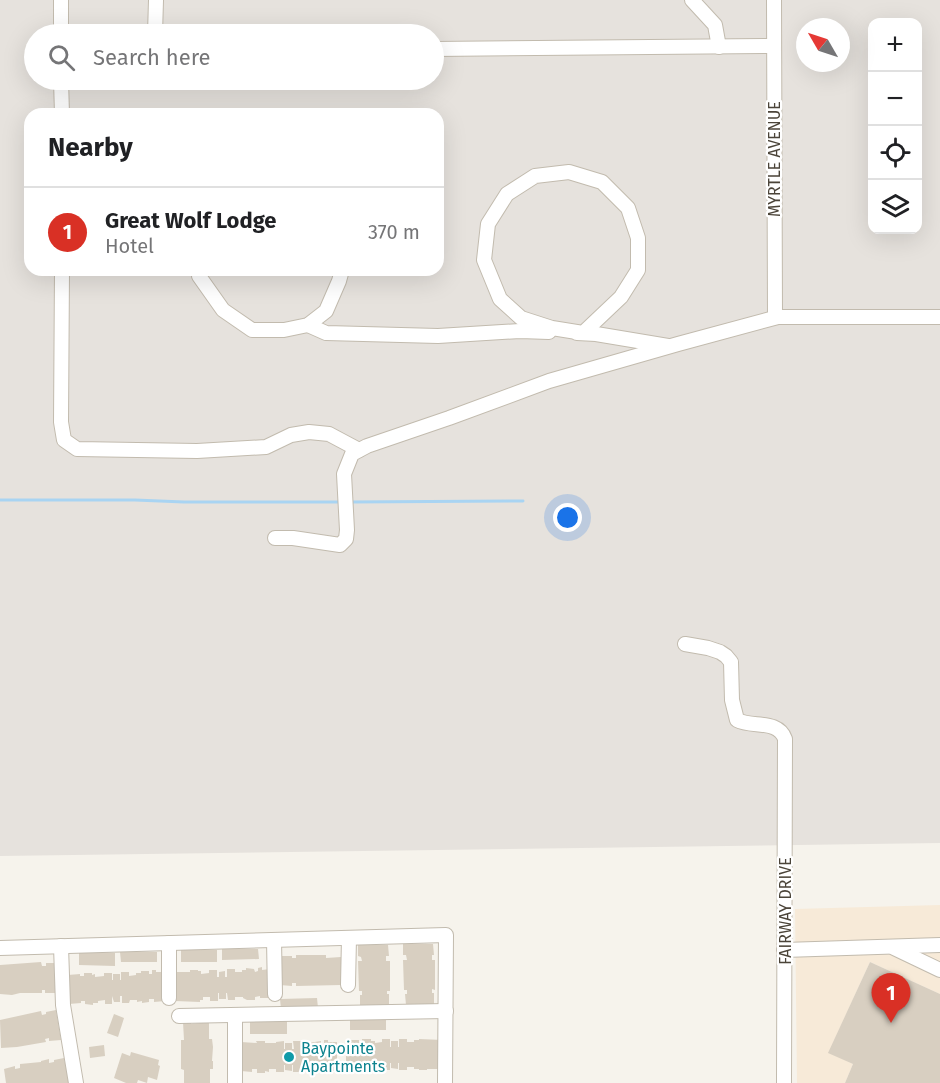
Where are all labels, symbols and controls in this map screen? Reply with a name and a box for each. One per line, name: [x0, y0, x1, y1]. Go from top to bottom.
north arrow: [796, 18, 850, 72]
map controls: [868, 18, 922, 234]
button: +: [868, 18, 922, 72]
search box: [24, 24, 444, 90]
icon: search: [45, 41, 78, 74]
text: Search here: [93, 44, 211, 71]
button: −: [868, 72, 922, 126]
street label: MYRTLE AVENUE: [765, 101, 784, 217]
button: locate: [868, 126, 922, 180]
text: Nearby: [48, 132, 133, 163]
button: layers: [868, 180, 922, 234]
text: Great Wolf Lodge: [105, 207, 276, 234]
text: 1: [63, 220, 72, 244]
text: 370 m: [368, 220, 420, 244]
text: Hotel: [105, 234, 154, 258]
your location: [553, 503, 582, 532]
street label: FAIRWAY DRIVE: [776, 857, 795, 965]
pin: 1: [872, 974, 910, 1023]
place label: Baypointe Apartments: [301, 1039, 385, 1076]
marker: Baypointe Apartments: [282, 1050, 296, 1064]

